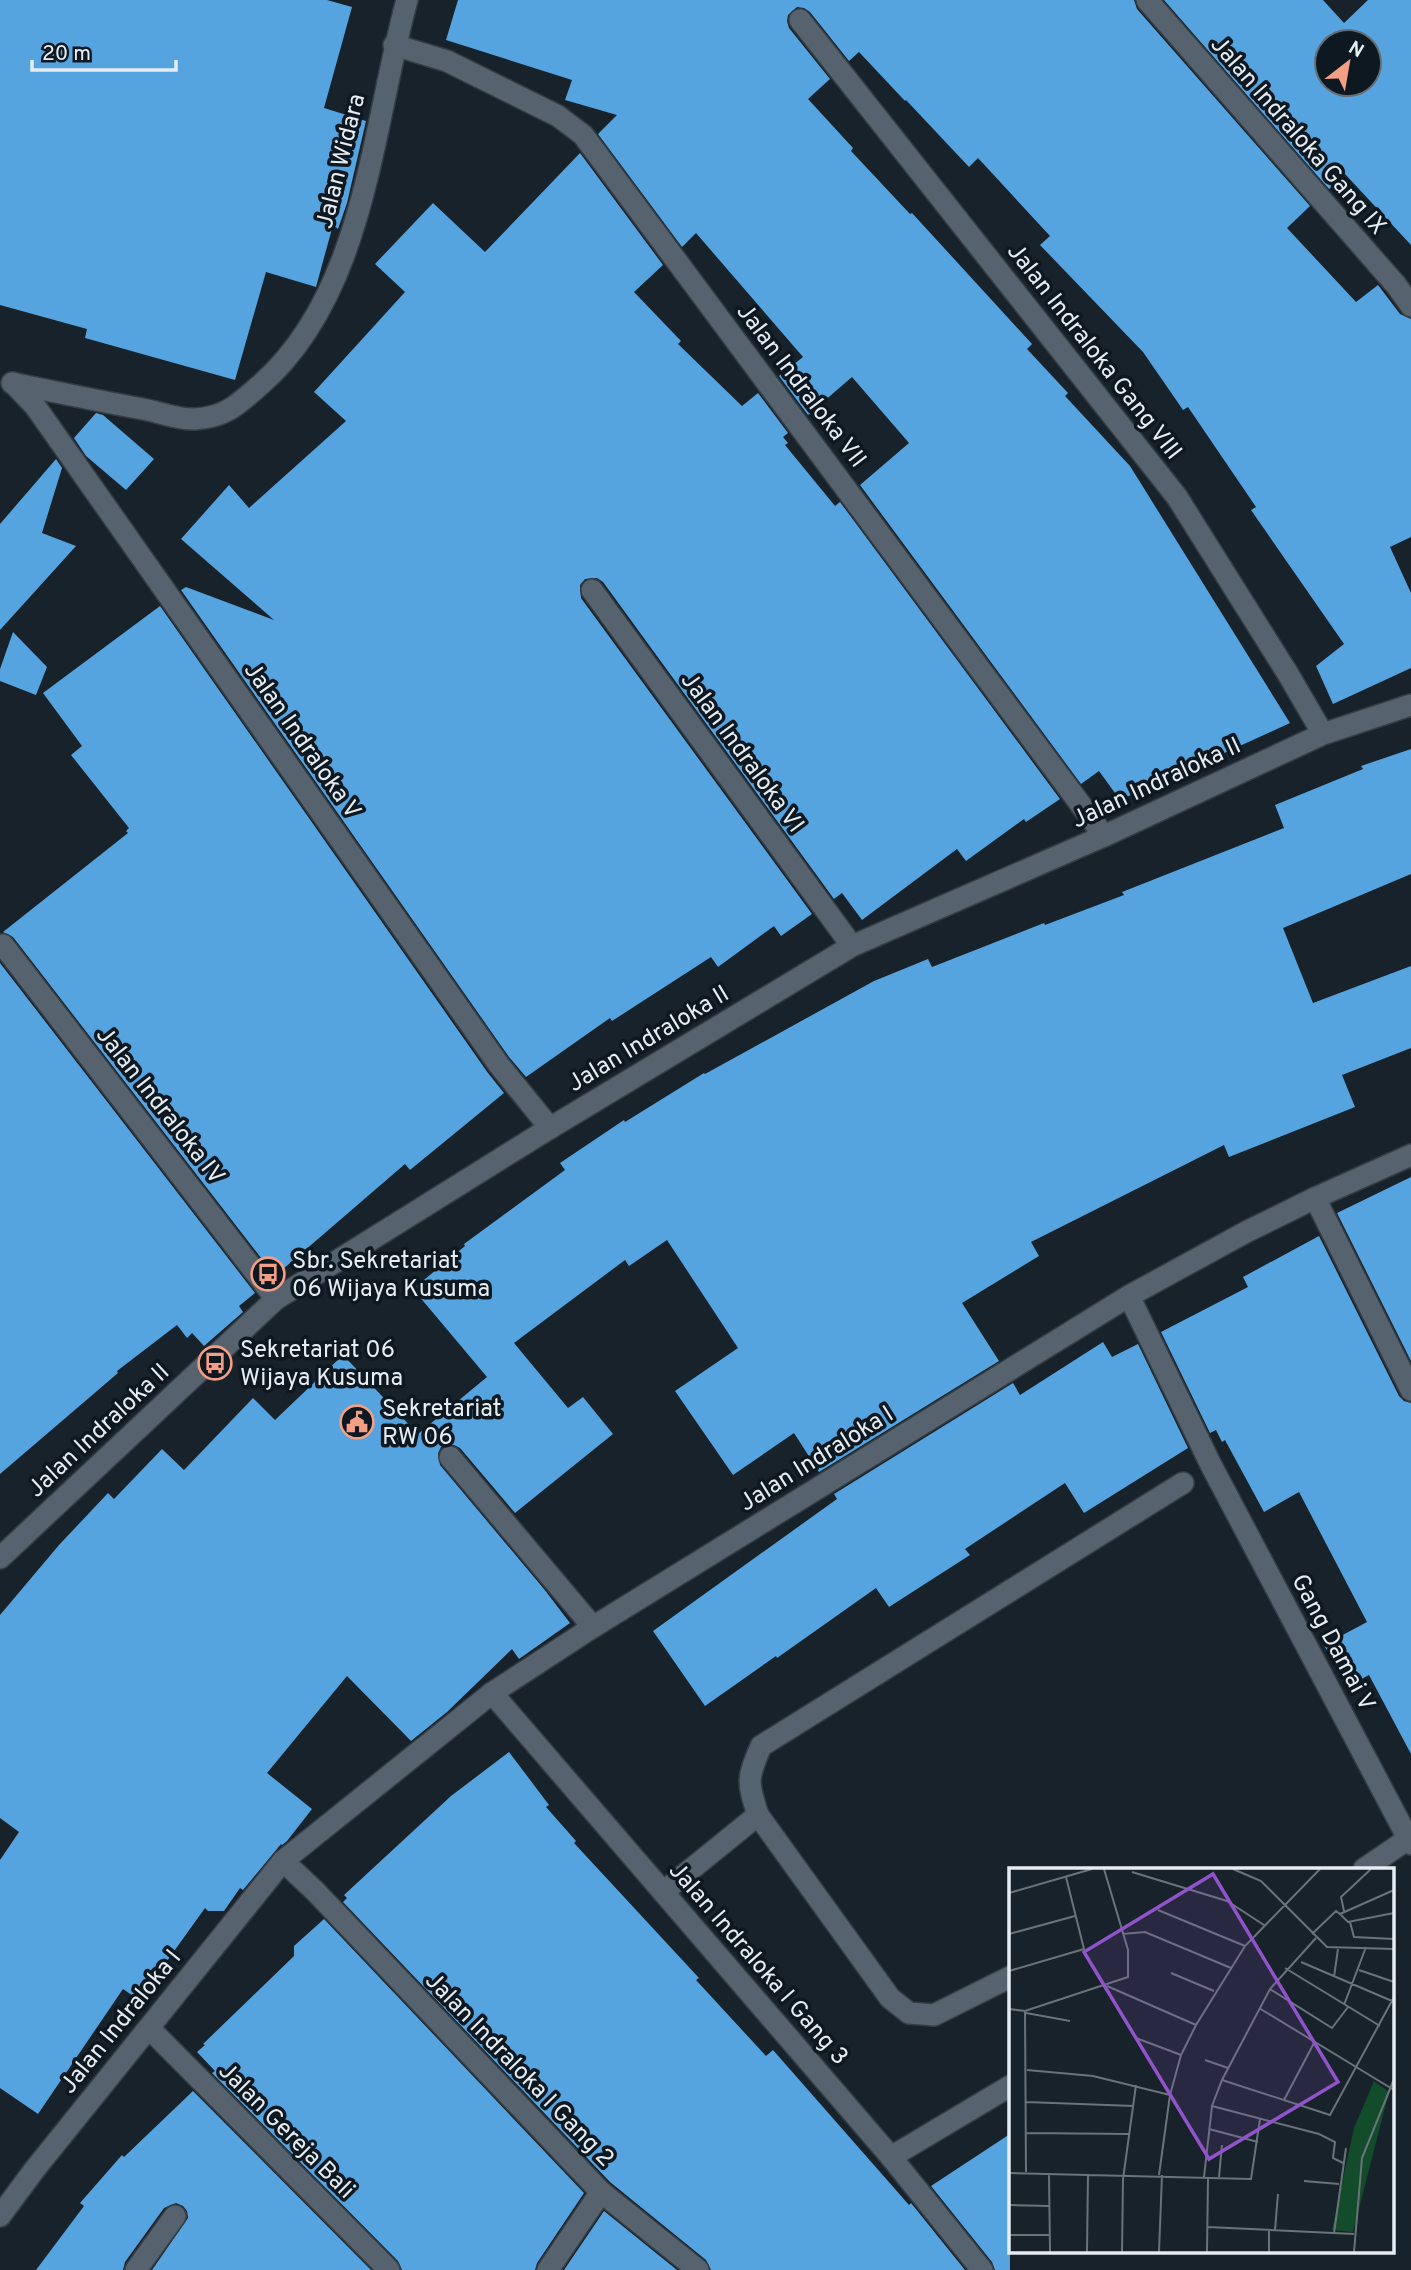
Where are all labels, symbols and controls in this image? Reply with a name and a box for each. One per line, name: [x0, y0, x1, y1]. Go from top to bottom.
scale bar: [32, 28, 175, 72]
north arrow: [1313, 28, 1383, 98]
street label: Jalan Indraloka Gang IX: [1203, 31, 1392, 242]
text: N: [1344, 36, 1368, 64]
text: 20 m: [42, 41, 91, 68]
street label: Jalan Widara: [311, 91, 373, 232]
street label: Jalan Indraloka Gang VIII: [999, 238, 1187, 467]
street label: Jalan Indraloka VII: [729, 298, 872, 474]
street label: Jalan Indraloka V: [236, 657, 367, 825]
street label: Jalan Indraloka VI: [673, 667, 810, 839]
street label: Jalan Indraloka II: [1067, 731, 1246, 836]
street label: Jalan Indraloka II: [563, 980, 735, 1100]
street label: Jalan Indraloka IV: [88, 1021, 230, 1191]
place label: Sbr. Sekretariat 06 Wijaya Kusuma: [292, 1247, 490, 1305]
bus stop icon: Sbr. Sekretariat 06 Wijaya Kusuma: [249, 1255, 287, 1293]
place label: Sekretariat 06 Wijaya Kusuma: [240, 1336, 403, 1394]
bus stop icon: Sekretariat 06 Wijaya Kusuma: [196, 1344, 234, 1382]
street label: Jalan Indraloka II: [22, 1358, 177, 1505]
place label: Sekretariat RW 06: [382, 1395, 502, 1453]
street label: Jalan Indraloka I: [734, 1400, 900, 1519]
public building icon: Sekretariat RW 06: [338, 1403, 376, 1441]
street label: Gang Damai V: [1284, 1569, 1381, 1717]
street label: Jalan Indraloka I Gang 3: [661, 1857, 854, 2072]
inset map: [1009, 1868, 1394, 2252]
street label: Jalan Indraloka I: [54, 1944, 189, 2100]
street label: Jalan Indraloka I Gang 2: [418, 1967, 619, 2174]
street label: Jalan Gereja Bali: [211, 2057, 360, 2206]

